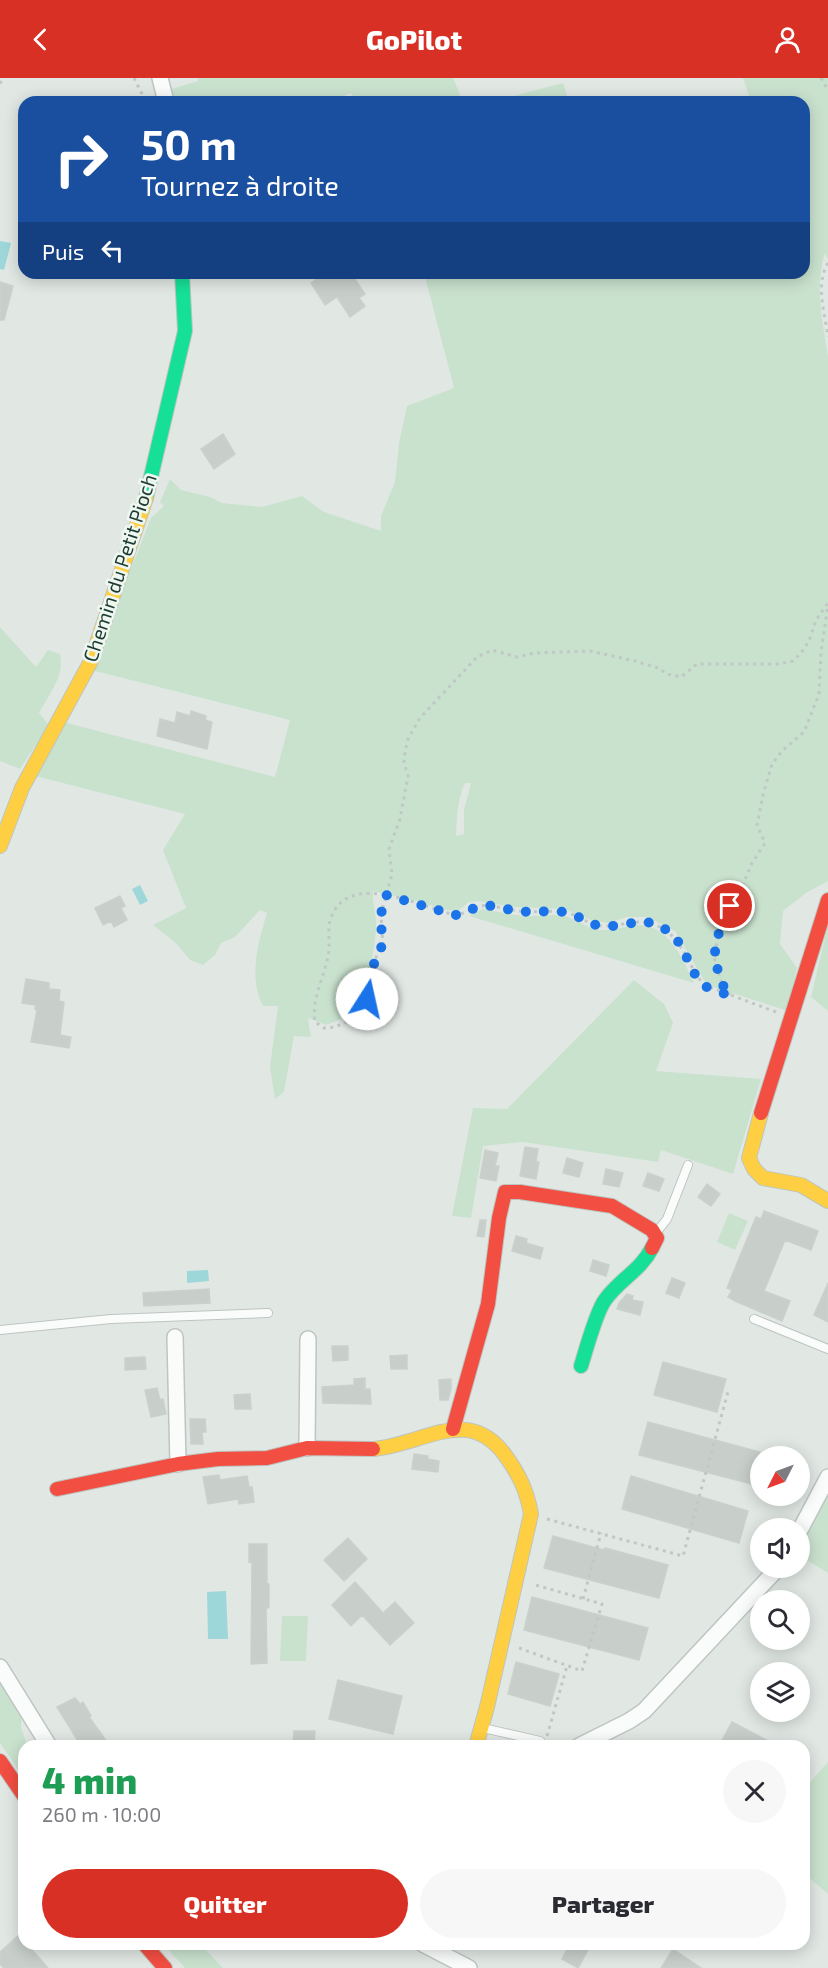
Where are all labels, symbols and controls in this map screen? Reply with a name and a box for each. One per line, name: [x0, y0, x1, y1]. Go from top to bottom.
icon: back: [24, 23, 57, 56]
text: GoPilot: [366, 23, 462, 55]
icon: person: [771, 23, 804, 56]
text: 50 m: [141, 118, 237, 168]
icon: right: [42, 120, 120, 198]
text: Tournez à droite: [141, 169, 339, 201]
icon: left: [96, 234, 129, 267]
text: Puis: [42, 238, 84, 264]
street label: Chemin du Petit Pioch: [77, 471, 161, 665]
pin: [704, 880, 755, 931]
icon: arrive: [713, 889, 746, 922]
position arrow: [335, 967, 399, 1031]
north arrow: [750, 1446, 810, 1506]
map controls: [750, 1446, 810, 1722]
button: sound: [750, 1518, 810, 1578]
button: search: [750, 1590, 810, 1650]
button: layers: [750, 1662, 810, 1722]
text: 4 min: [42, 1758, 137, 1801]
button: close: [723, 1760, 786, 1823]
text: 260 m · 10:00: [42, 1802, 161, 1826]
button: Quitter: [42, 1869, 408, 1938]
button: Partager: [420, 1869, 786, 1938]

